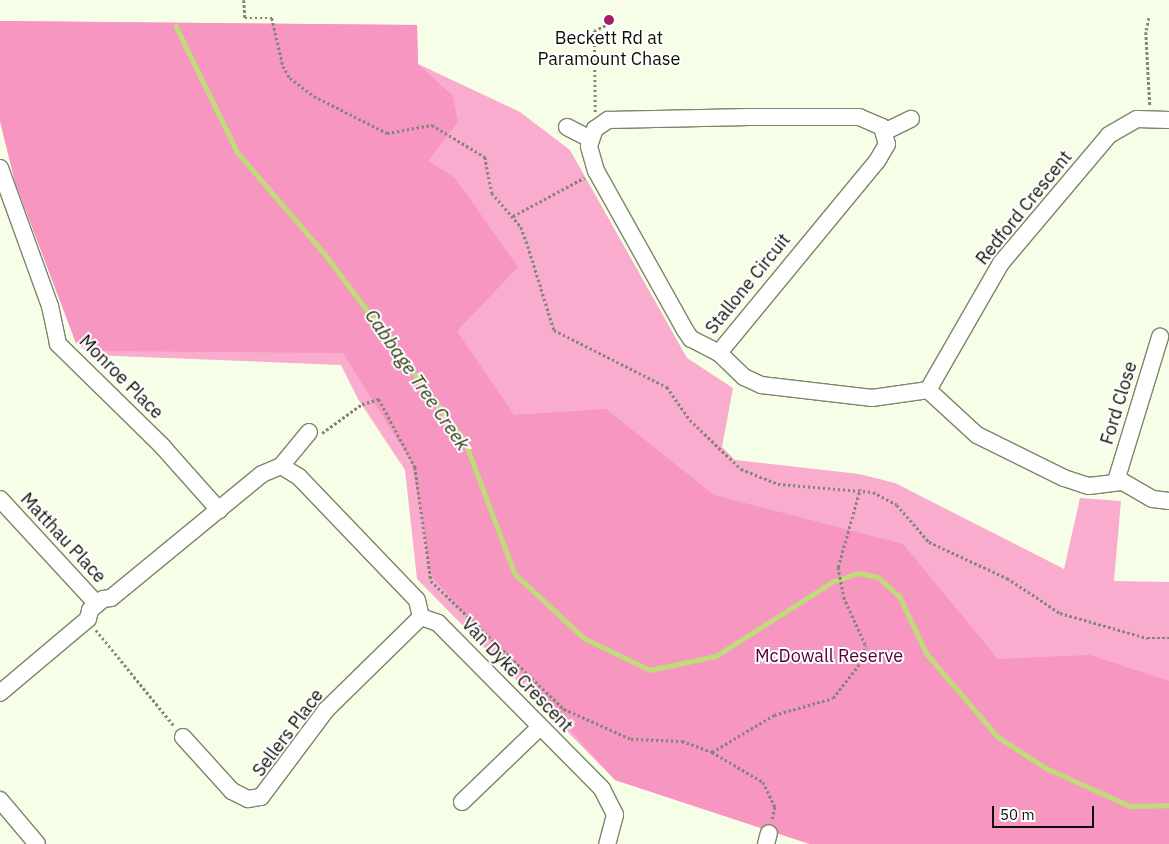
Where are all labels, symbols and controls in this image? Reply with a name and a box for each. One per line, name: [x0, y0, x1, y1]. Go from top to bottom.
marker: Beckett Rd at Paramount Chase: [603, 14, 615, 26]
place label: Beckett Rd at Paramount Chase: [538, 28, 680, 70]
street label: Redford Crescent: [971, 147, 1077, 269]
street label: Stallone Circuit: [701, 229, 795, 339]
water label: Cabbage Tree Creek: [360, 305, 474, 455]
street label: Monroe Place: [75, 331, 167, 423]
street label: Ford Close: [1096, 359, 1142, 447]
street label: Matthau Place: [16, 488, 110, 588]
street label: Van Dyke Crescent: [457, 613, 577, 737]
park label: McDowall Reserve: [755, 645, 903, 667]
street label: Sellers Place: [248, 685, 328, 781]
scale bar: [994, 796, 1096, 828]
text: 50 m: [1000, 805, 1035, 824]

